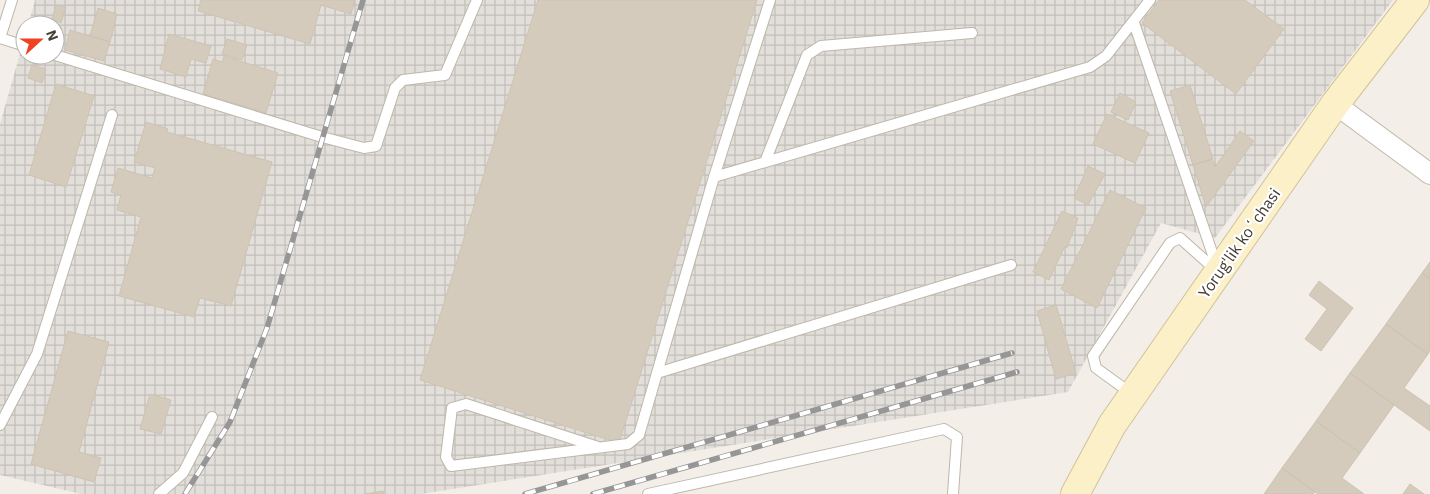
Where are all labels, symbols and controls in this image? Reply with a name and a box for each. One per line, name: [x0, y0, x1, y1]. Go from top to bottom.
north arrow: [15, 15, 65, 65]
text: N: [42, 27, 62, 43]
street label: Yorug'lik koʻchasi: [1194, 184, 1284, 302]

